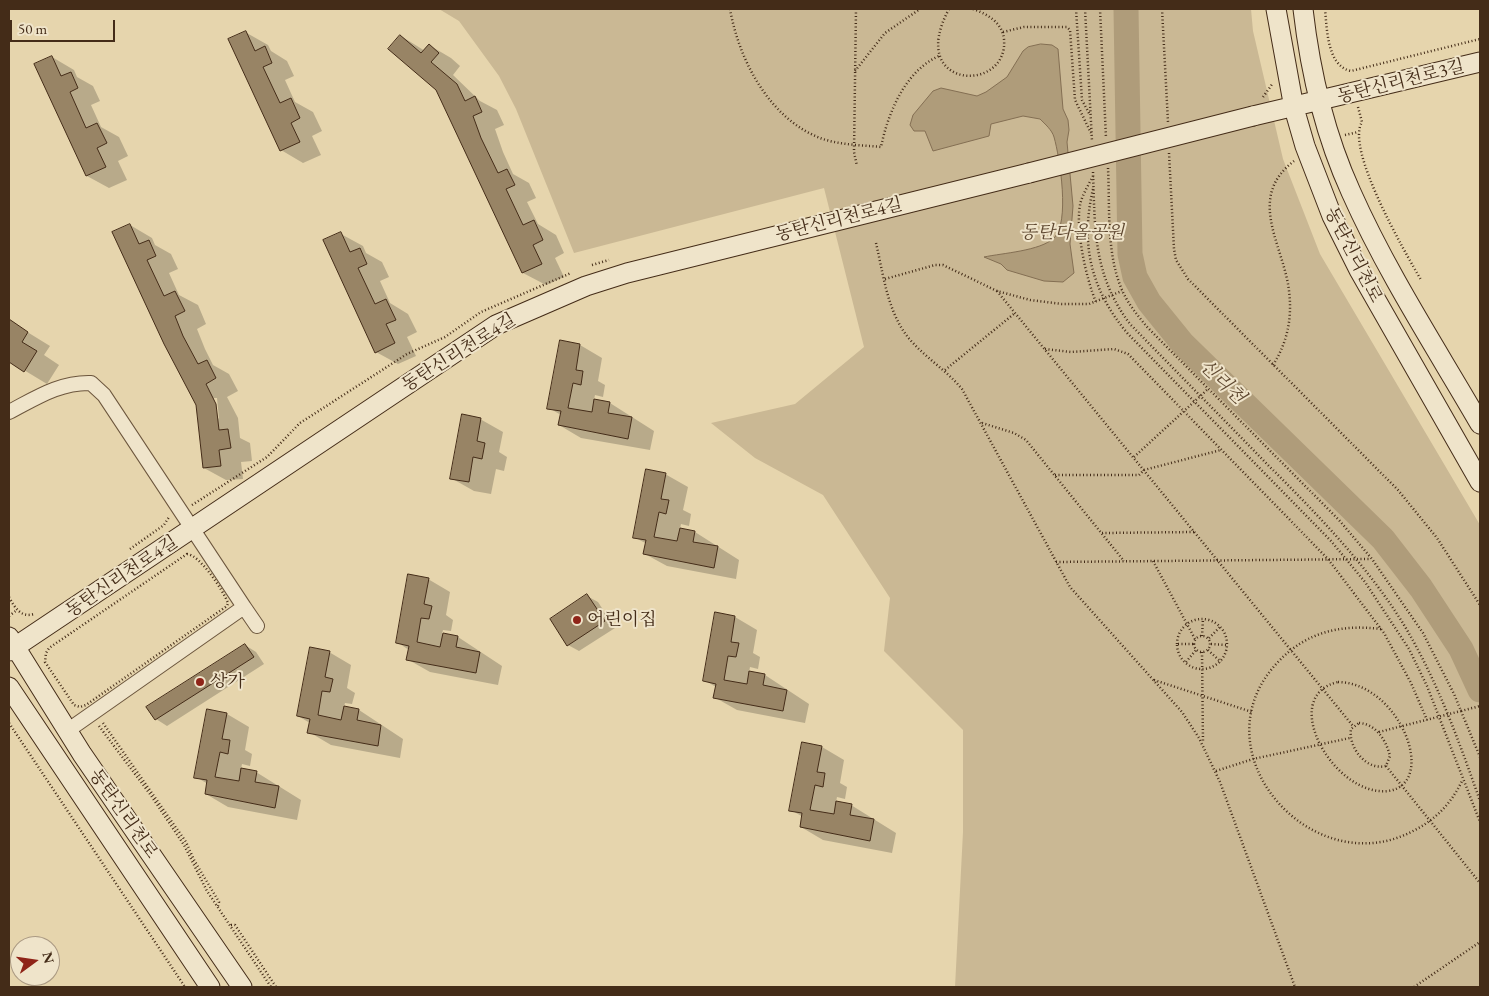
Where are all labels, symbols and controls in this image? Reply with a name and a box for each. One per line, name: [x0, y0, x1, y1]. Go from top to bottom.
scale bar: [12, 10, 118, 42]
text: 50 m: [18, 19, 47, 38]
street label: 동탄신리천로3길: [1335, 56, 1467, 108]
street label: 동탄신리천로4길: [773, 194, 905, 246]
street label: 동탄신리천로: [1320, 204, 1386, 306]
park label: 동탄다올공원: [1020, 222, 1124, 244]
street label: 동탄신리천로4길: [398, 309, 520, 397]
water label: 신리천: [1194, 355, 1250, 409]
street label: 동탄신리천로4길: [62, 532, 182, 622]
place label: 어린이집: [587, 609, 657, 631]
marker: 어린이집: [571, 614, 583, 626]
place label: 상가: [210, 671, 245, 693]
marker: 상가: [194, 676, 206, 688]
street label: 동탄신리천로: [84, 765, 162, 863]
north arrow: [10, 936, 60, 986]
text: N: [38, 950, 59, 965]

